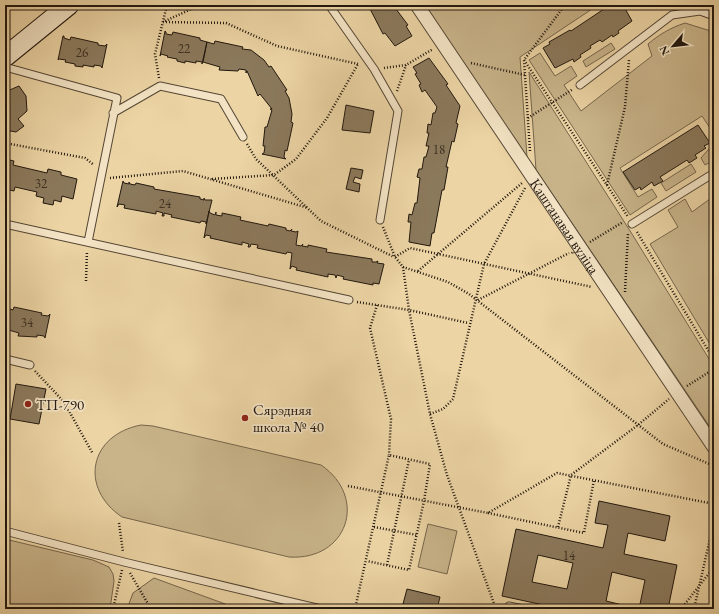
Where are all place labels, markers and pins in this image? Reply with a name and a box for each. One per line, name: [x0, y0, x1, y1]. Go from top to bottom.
place label: ТП-790: [36, 395, 84, 414]
marker: ТП-790: [23, 399, 33, 409]
place label: Сярэдняя школа № 40: [253, 400, 324, 436]
marker: Сярэдняя школа № 40: [240, 413, 250, 423]

